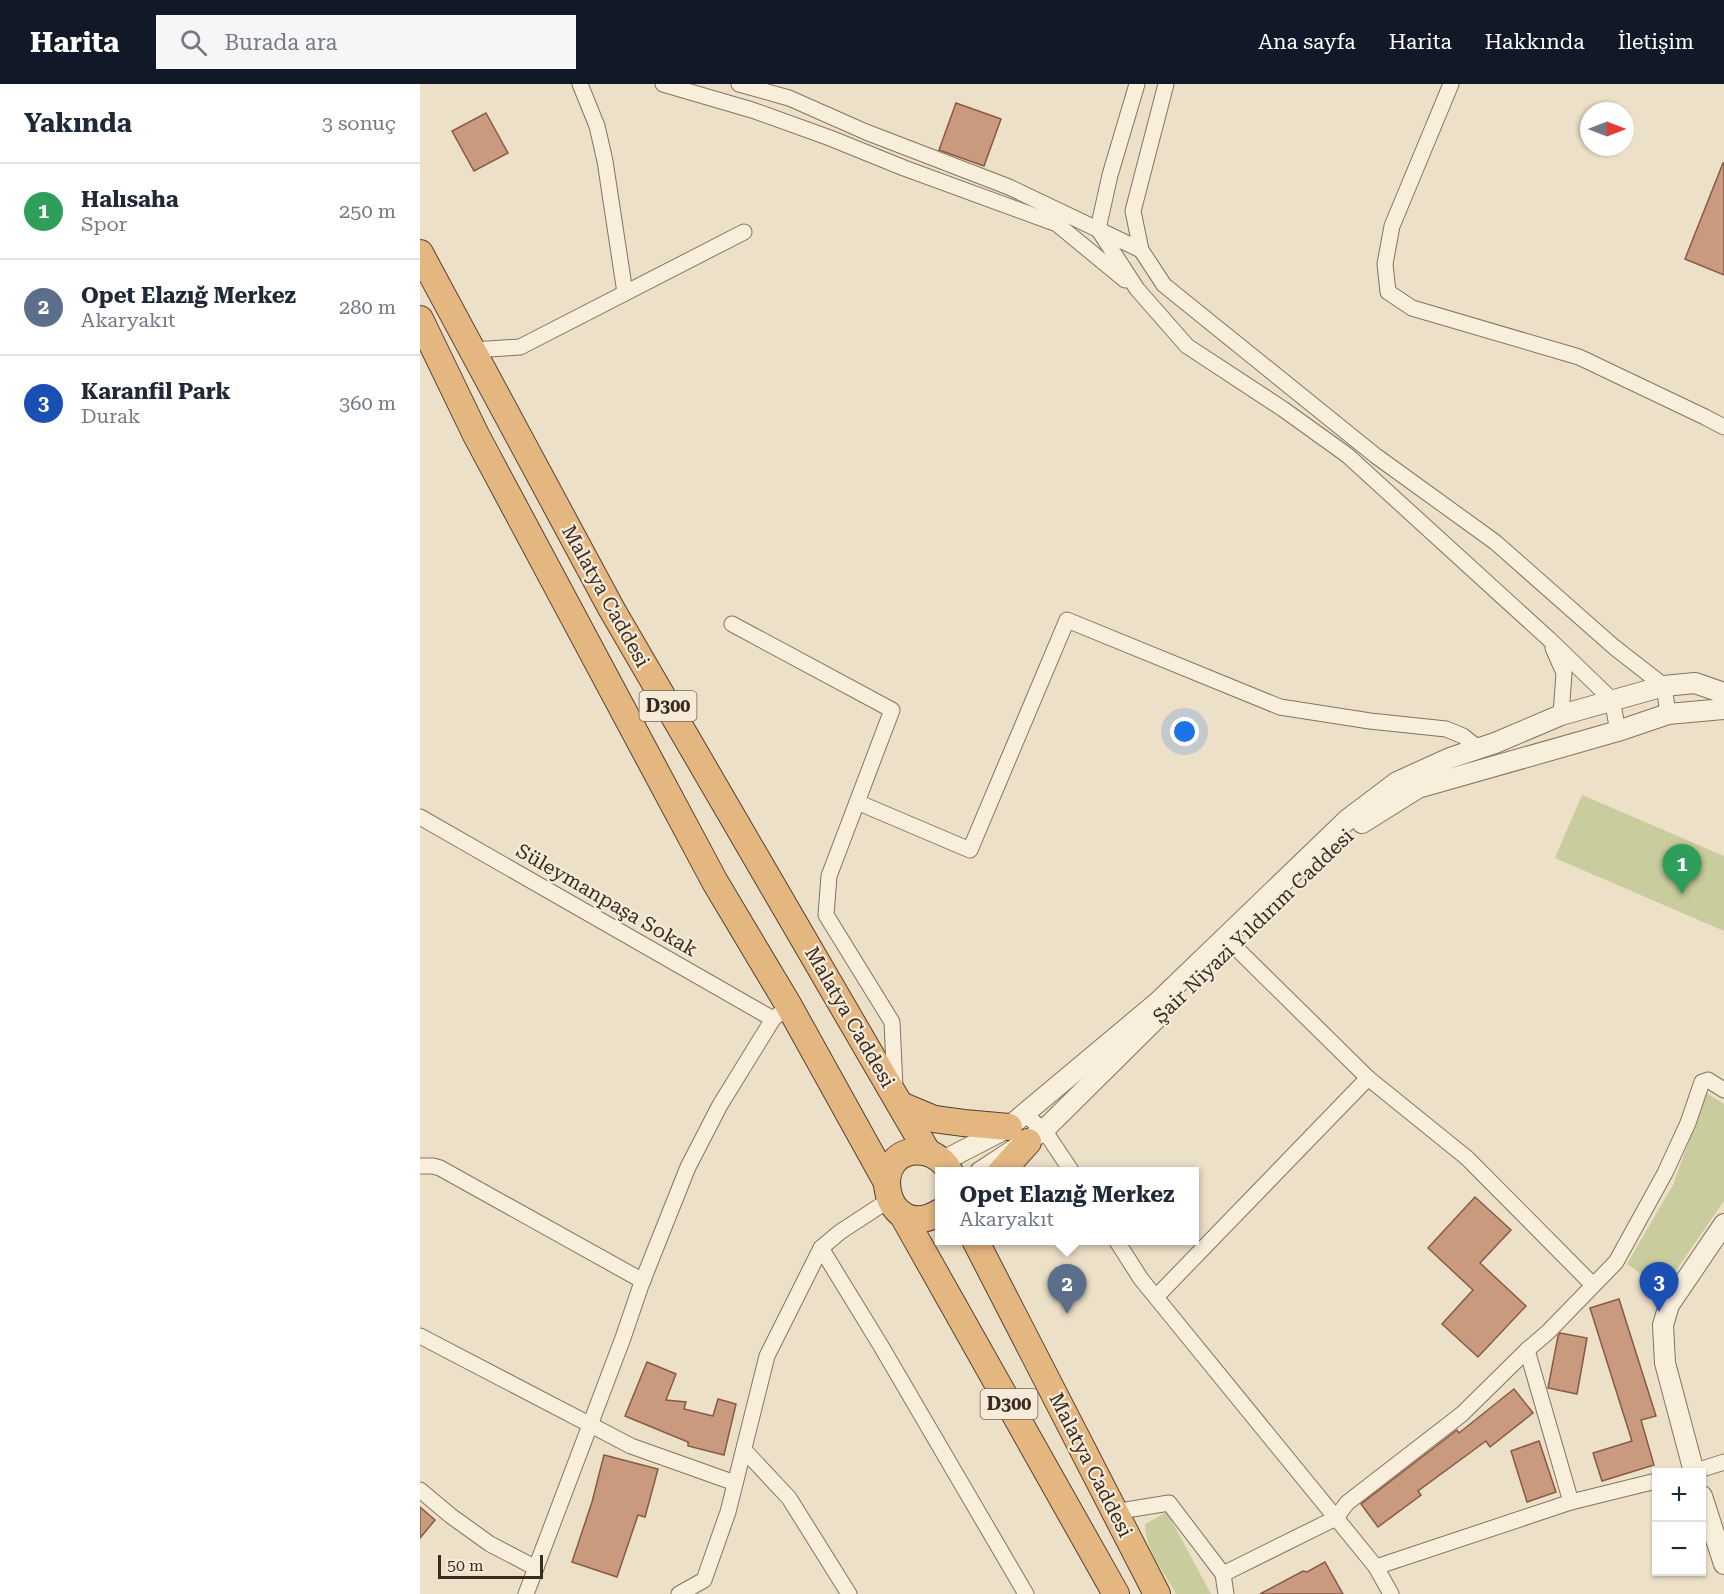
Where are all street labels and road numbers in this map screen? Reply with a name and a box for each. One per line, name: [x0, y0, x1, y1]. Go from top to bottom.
street label: Malatya Caddesi: [557, 521, 655, 671]
road number: D300: [640, 691, 696, 721]
street label: Şair Niyazi Yıldırım Caddesi: [1148, 824, 1358, 1028]
street label: Süleymanpaşa Sokak: [512, 838, 702, 962]
street label: Malatya Caddesi: [800, 942, 900, 1092]
road number: D300: [980, 1389, 1038, 1419]
street label: Malatya Caddesi: [1044, 1389, 1138, 1541]

